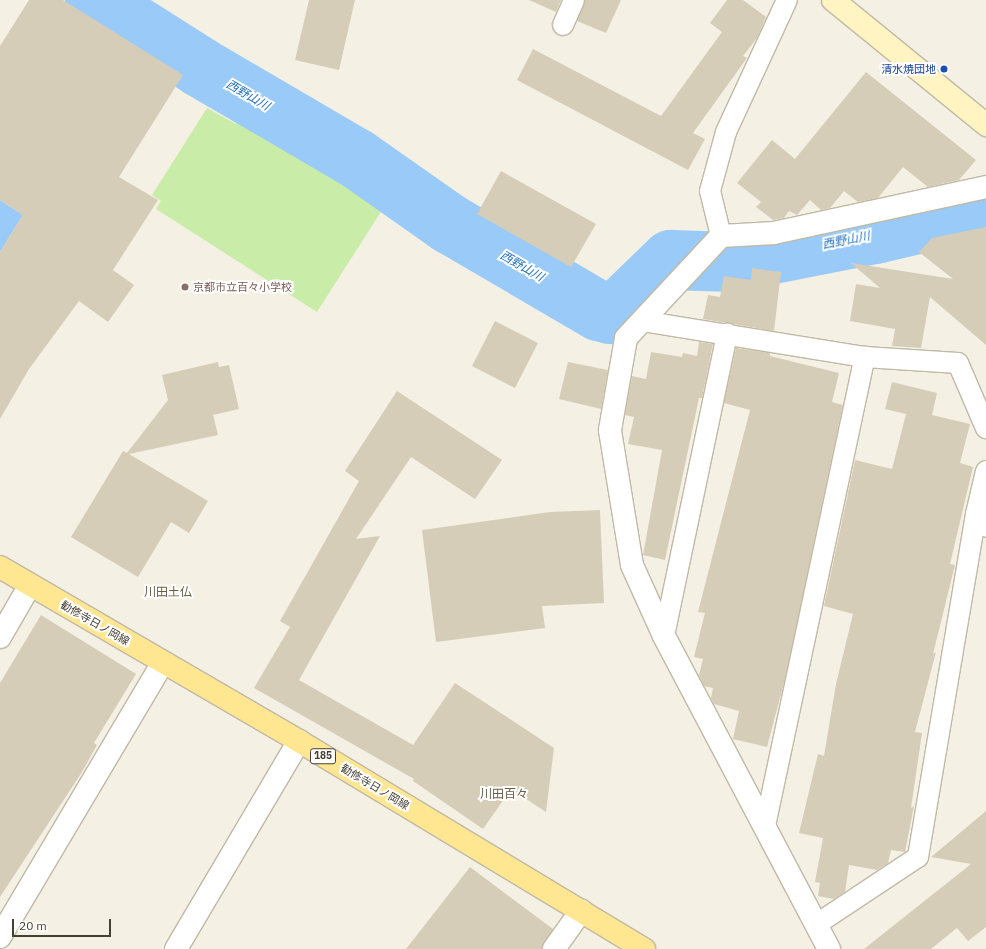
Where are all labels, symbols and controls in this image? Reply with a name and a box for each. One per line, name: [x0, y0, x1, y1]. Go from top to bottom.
place label: 清水焼団地: [881, 62, 936, 76]
marker: 清水焼団地: [939, 64, 949, 74]
water label: 西野山川: [224, 77, 272, 113]
water label: 西野山川: [821, 228, 871, 252]
water label: 西野山川: [498, 248, 546, 284]
place label: 京都市立百々小学校: [193, 280, 292, 294]
marker: 京都市立百々小学校: [180, 282, 190, 292]
district label: 川田土仏: [144, 585, 192, 599]
street label: 勧修寺日ノ岡線: [58, 598, 132, 648]
road number: 185: [310, 748, 336, 764]
street label: 勧修寺日ノ岡線: [339, 762, 411, 812]
district label: 川田百々: [480, 787, 528, 801]
scale bar: [14, 911, 113, 937]
text: 20 m: [19, 918, 47, 933]

